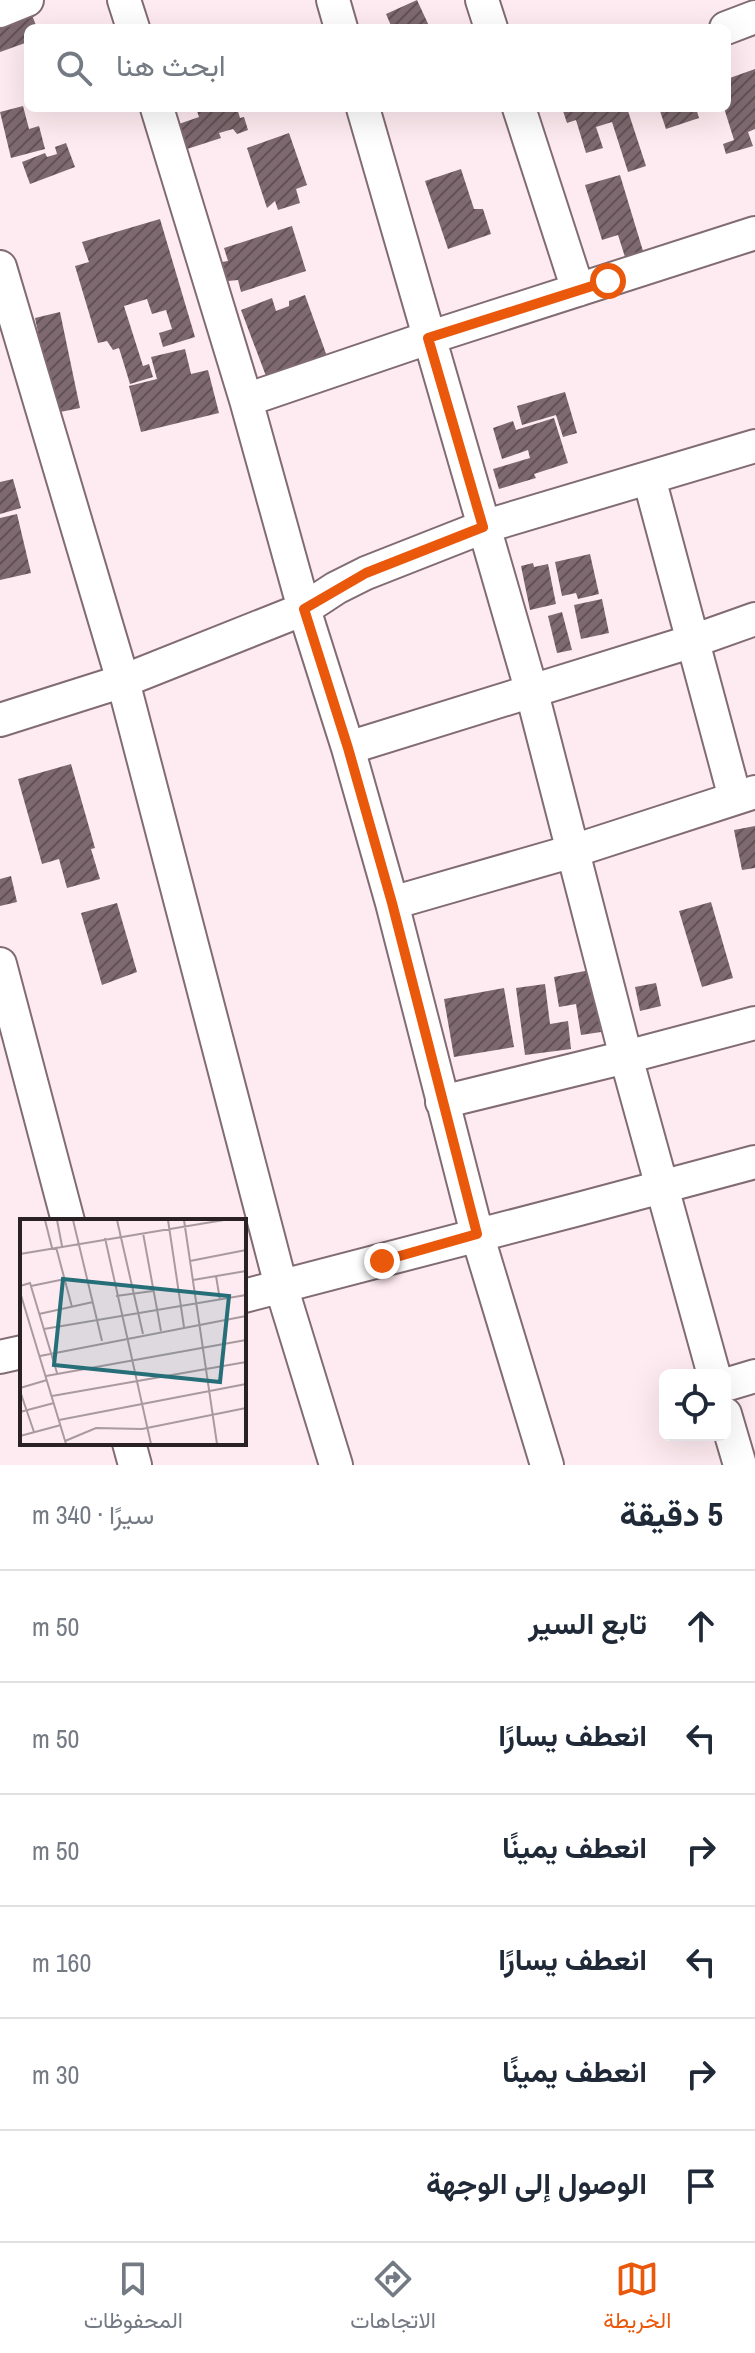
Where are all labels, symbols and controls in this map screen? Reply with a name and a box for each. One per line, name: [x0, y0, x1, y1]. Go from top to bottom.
search box: [24, 24, 731, 112]
text: ابحث هنا: [116, 45, 226, 85]
icon: search: [52, 46, 96, 90]
route start: [590, 263, 626, 299]
inset map: [20, 1219, 246, 1445]
route end: [364, 1243, 400, 1279]
map controls: [659, 1369, 731, 1441]
button: locate: [659, 1369, 731, 1441]
text: 5 دقيقة: [620, 1491, 723, 1537]
text: سيرًا · 340 m: [32, 1497, 154, 1532]
text: تابع السير: [528, 1603, 647, 1643]
icon: ahead: [679, 1604, 723, 1648]
text: 50 m: [32, 1609, 79, 1644]
text: انعطف يسارًا: [498, 1715, 647, 1755]
icon: left: [679, 1716, 723, 1760]
text: 50 m: [32, 1721, 79, 1756]
text: انعطف يمينًا: [502, 1827, 647, 1867]
icon: right: [679, 1828, 723, 1872]
text: 50 m: [32, 1833, 79, 1868]
text: انعطف يسارًا: [498, 1939, 647, 1979]
icon: left: [679, 1940, 723, 1984]
text: 160 m: [32, 1945, 91, 1980]
text: انعطف يمينًا: [502, 2051, 647, 2091]
icon: right: [679, 2052, 723, 2096]
text: 30 m: [32, 2057, 79, 2092]
text: الوصول إلى الوجهة: [426, 2163, 647, 2203]
icon: arrive: [679, 2164, 723, 2208]
tab: المحفوظات: [84, 2257, 183, 2340]
tab: الاتجاهات: [350, 2257, 436, 2340]
tab: الخريطة: [603, 2257, 671, 2340]

